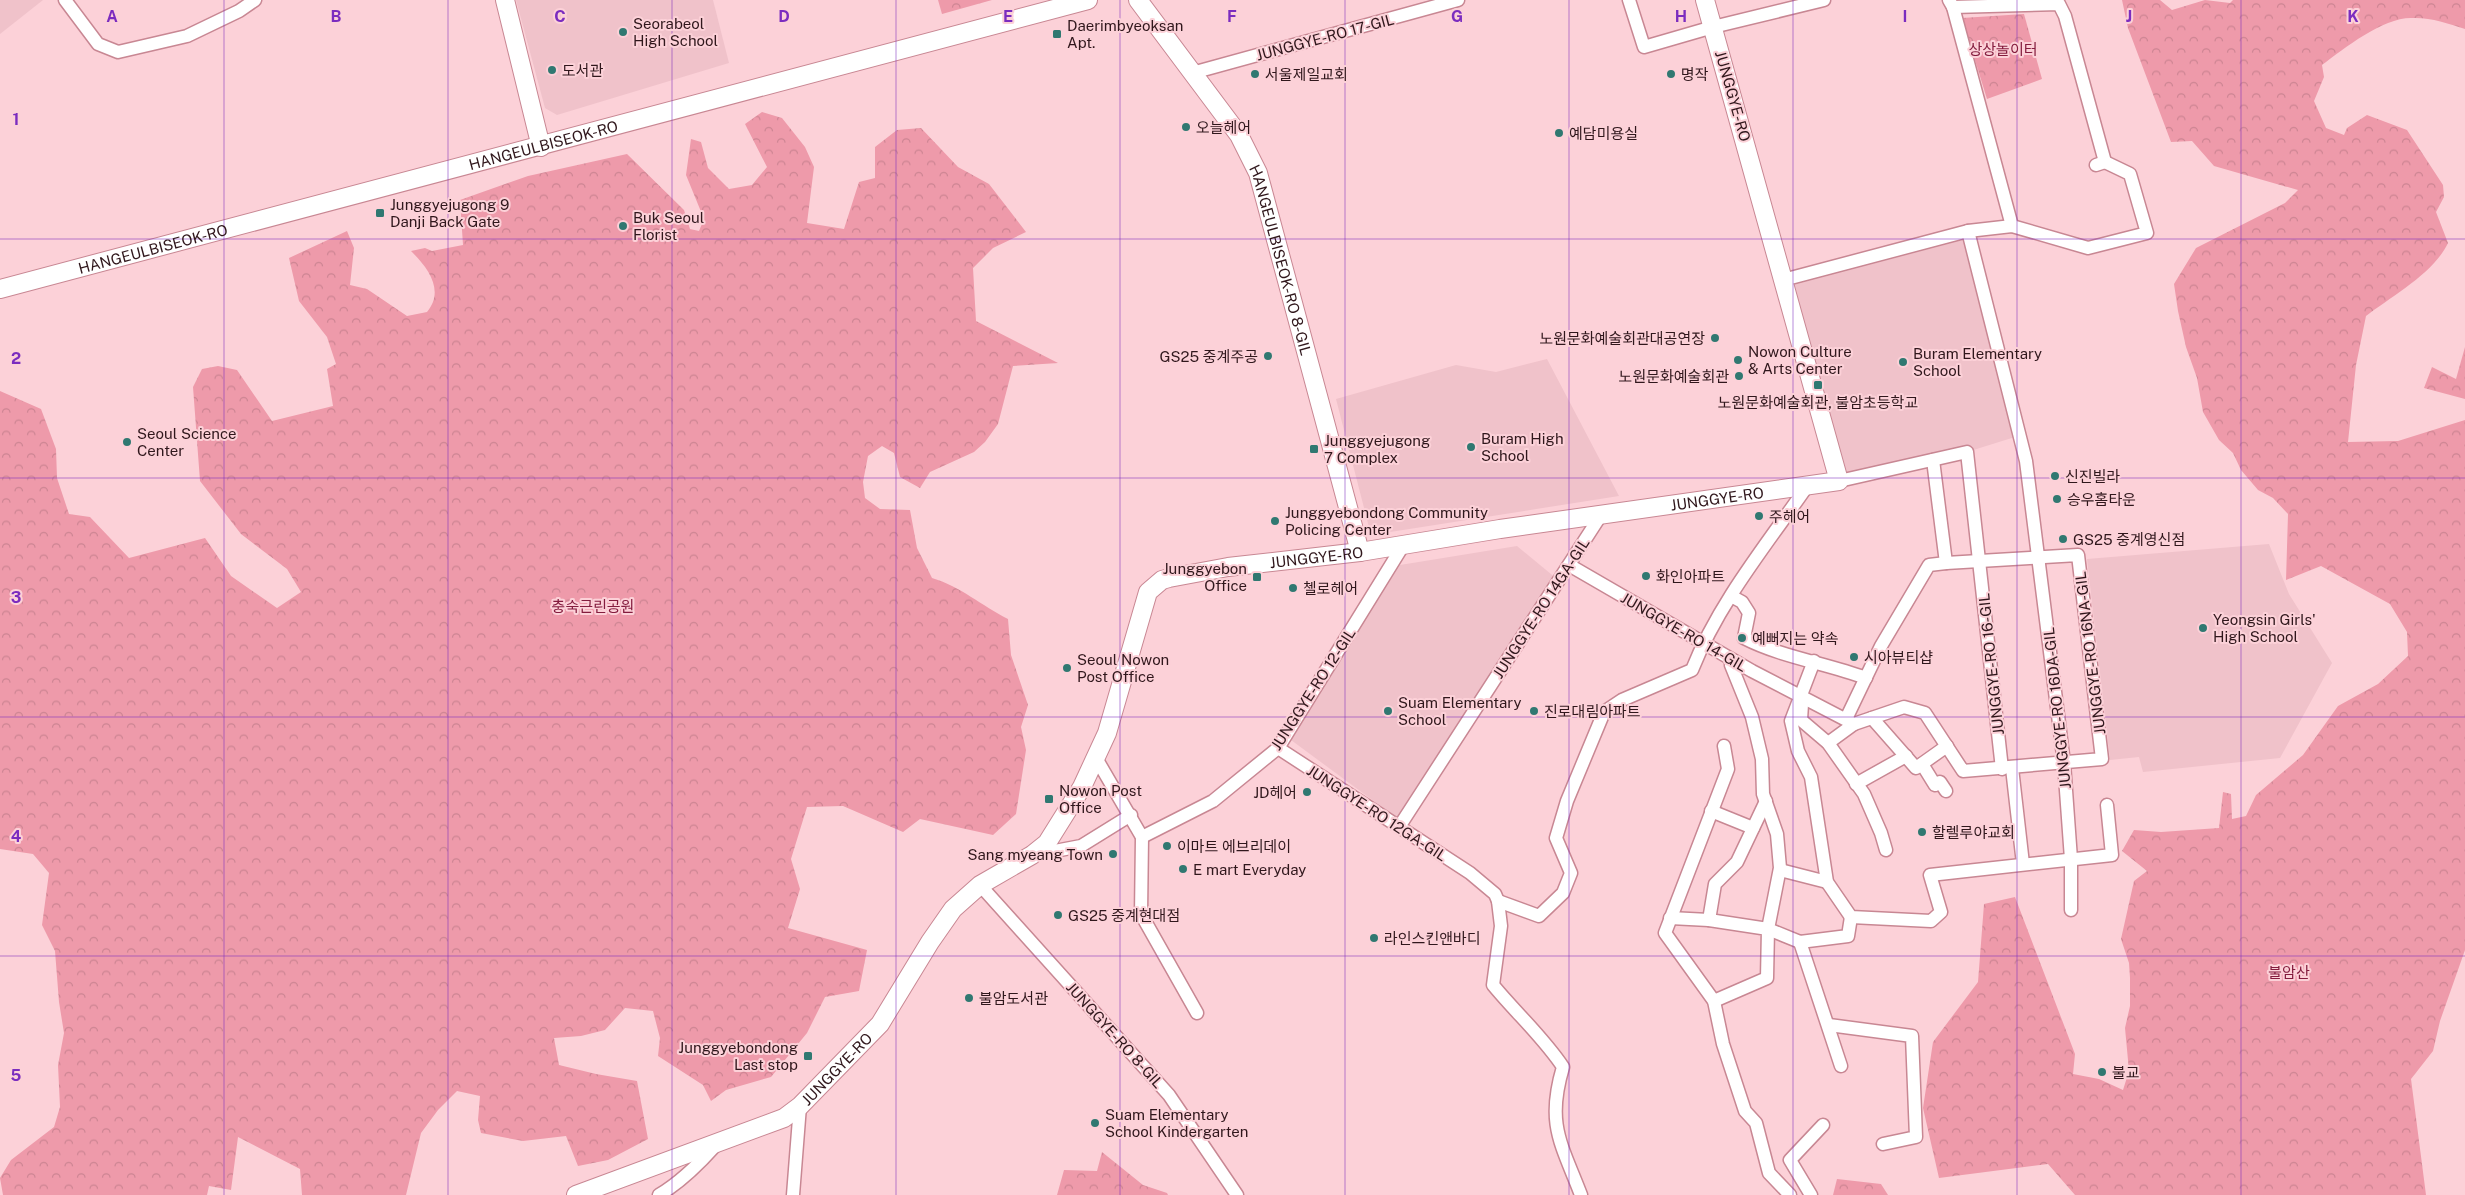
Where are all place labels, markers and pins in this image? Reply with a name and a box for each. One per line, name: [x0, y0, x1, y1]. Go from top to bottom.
place label: Seorabeol High School: [633, 15, 718, 49]
place label: Daerimbyeoksan Apt.: [1067, 17, 1183, 51]
marker: Seorabeol High School: [617, 26, 629, 38]
marker: Daerimbyeoksan Apt.: [1051, 28, 1063, 40]
place label: 도서관: [562, 62, 604, 79]
marker: 도서관: [546, 64, 558, 76]
place label: 서울제일교회: [1265, 66, 1348, 83]
place label: 명작: [1681, 66, 1709, 83]
marker: 서울제일교회: [1249, 68, 1261, 80]
marker: 명작: [1665, 68, 1677, 80]
place label: 오늘헤어: [1196, 119, 1251, 136]
marker: 오늘헤어: [1180, 121, 1192, 133]
place label: 예담미용실: [1569, 125, 1638, 142]
marker: 예담미용실: [1553, 127, 1565, 139]
place label: Junggyejugong 9 Danji Back Gate: [390, 196, 509, 230]
marker: Junggyejugong 9 Danji Back Gate: [374, 207, 386, 219]
place label: Buk Seoul Florist: [633, 209, 704, 243]
marker: Buk Seoul Florist: [617, 220, 629, 232]
place label: 노원문화예술회관대공연장: [1539, 330, 1705, 347]
marker: 노원문화예술회관대공연장: [1709, 332, 1721, 344]
place label: Nowon Culture & Arts Center: [1748, 343, 1852, 377]
place label: Buram Elementary School: [1913, 345, 2042, 379]
place label: GS25 중계주공: [1160, 348, 1258, 365]
marker: GS25 중계주공: [1262, 350, 1274, 362]
marker: Nowon Culture & Arts Center: [1732, 354, 1744, 366]
marker: Buram Elementary School: [1897, 356, 1909, 368]
place label: 노원문화예술회관: [1619, 368, 1729, 385]
marker: 노원문화예술회관: [1733, 370, 1745, 382]
marker: 노원문화예술회관, 불암초등학교: [1812, 379, 1824, 391]
place label: 노원문화예술회관, 불암초등학교: [1718, 394, 1918, 411]
place label: Seoul Science Center: [137, 425, 237, 459]
place label: Buram High School: [1481, 430, 1564, 464]
place label: Junggyejugong 7 Complex: [1324, 432, 1430, 466]
marker: Seoul Science Center: [121, 436, 133, 448]
marker: Buram High School: [1465, 441, 1477, 453]
marker: Junggyejugong 7 Complex: [1308, 443, 1320, 455]
place label: 신진빌라: [2065, 468, 2120, 485]
marker: 신진빌라: [2049, 470, 2061, 482]
place label: 승우홈타운: [2067, 491, 2136, 508]
marker: 승우홈타운: [2051, 493, 2063, 505]
place label: Junggyebondong Community Policing Center: [1285, 504, 1488, 538]
place label: 주헤어: [1769, 508, 1810, 525]
marker: 주헤어: [1753, 510, 1765, 522]
marker: Junggyebondong Community Policing Center: [1269, 515, 1281, 527]
place label: GS25 중계영신점: [2073, 531, 2185, 548]
marker: GS25 중계영신점: [2057, 533, 2069, 545]
place label: Junggyebon Office: [1163, 560, 1247, 594]
place label: 화인아파트: [1656, 568, 1725, 585]
marker: 화인아파트: [1640, 570, 1652, 582]
marker: Junggyebon Office: [1251, 571, 1263, 583]
place label: 첼로헤어: [1303, 580, 1358, 597]
marker: 첼로헤어: [1287, 582, 1299, 594]
place label: Yeongsin Girls' High School: [2213, 611, 2316, 645]
marker: Yeongsin Girls' High School: [2197, 622, 2209, 634]
place label: 예뻐지는 약속: [1752, 630, 1839, 647]
marker: 예뻐지는 약속: [1736, 632, 1748, 644]
place label: 시아뷰티샵: [1864, 649, 1933, 666]
place label: Seoul Nowon Post Office: [1077, 651, 1169, 685]
marker: 시아뷰티샵: [1848, 651, 1860, 663]
marker: Seoul Nowon Post Office: [1061, 662, 1073, 674]
place label: Suam Elementary School: [1398, 694, 1521, 728]
place label: 진로대림아파트: [1544, 703, 1641, 720]
marker: Suam Elementary School: [1382, 705, 1394, 717]
marker: 진로대림아파트: [1528, 705, 1540, 717]
place label: Nowon Post Office: [1059, 782, 1142, 816]
place label: JD헤어: [1253, 784, 1297, 801]
marker: JD헤어: [1301, 786, 1313, 798]
marker: Nowon Post Office: [1043, 793, 1055, 805]
place label: 할렐루야교회: [1932, 824, 2015, 841]
marker: 할렐루야교회: [1916, 826, 1928, 838]
place label: 이마트 에브리데이: [1177, 838, 1291, 855]
marker: 이마트 에브리데이: [1161, 840, 1173, 852]
place label: Sang myeang Town: [968, 846, 1103, 863]
marker: Sang myeang Town: [1107, 848, 1119, 860]
place label: E mart Everyday: [1193, 861, 1306, 878]
marker: E mart Everyday: [1177, 863, 1189, 875]
place label: GS25 중계현대점: [1068, 907, 1180, 924]
marker: GS25 중계현대점: [1052, 909, 1064, 921]
place label: 라인스킨앤바디: [1384, 930, 1481, 947]
marker: 라인스킨앤바디: [1368, 932, 1380, 944]
place label: 불암도서관: [979, 990, 1048, 1007]
marker: 불암도서관: [963, 992, 975, 1004]
place label: Junggyebondong Last stop: [678, 1039, 798, 1073]
marker: Junggyebondong Last stop: [802, 1050, 814, 1062]
place label: 불교: [2112, 1064, 2140, 1081]
marker: 불교: [2096, 1066, 2108, 1078]
place label: Suam Elementary School Kindergarten: [1105, 1106, 1249, 1140]
marker: Suam Elementary School Kindergarten: [1089, 1117, 1101, 1129]

